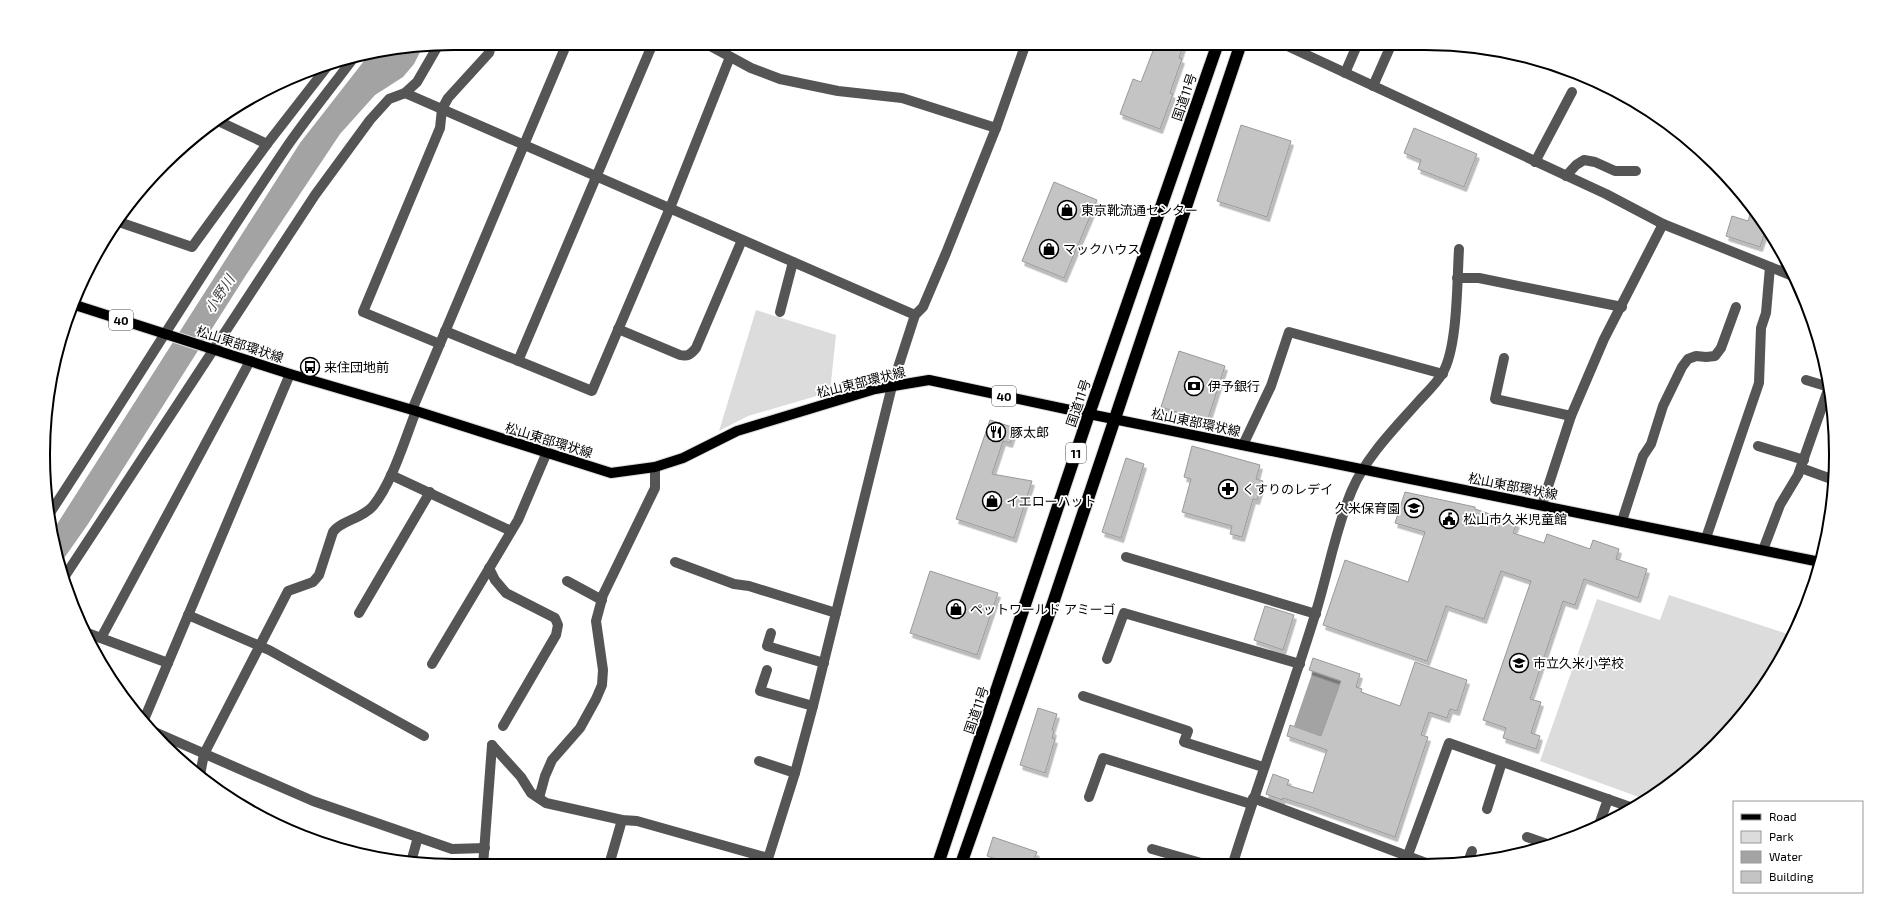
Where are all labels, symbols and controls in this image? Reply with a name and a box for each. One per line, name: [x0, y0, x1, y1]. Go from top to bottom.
street label: 国道11号: [1168, 71, 1200, 123]
shop icon: 東京靴流通センター: [1056, 199, 1078, 221]
place label: 東京靴流通センター: [1081, 202, 1198, 218]
shop icon: マックハウス: [1038, 238, 1060, 260]
place label: マックハウス: [1063, 241, 1140, 257]
water label: 小野川: [200, 270, 239, 316]
road number: 40: [109, 310, 133, 330]
street label: 松山東部環状線: [194, 322, 286, 366]
bus stop icon: 来住団地前: [299, 356, 321, 378]
place label: 来住団地前: [324, 359, 389, 375]
street label: 松山東部環状線: [815, 363, 907, 401]
bank icon: 伊予銀行: [1183, 375, 1205, 397]
street label: 国道11号: [1062, 377, 1094, 429]
place label: 伊予銀行: [1208, 378, 1260, 394]
road number: 40: [992, 386, 1016, 406]
street label: 松山東部環状線: [1150, 405, 1242, 439]
street label: 松山東部環状線: [503, 419, 595, 461]
restaurant icon: 豚太郎: [985, 421, 1007, 443]
place label: 豚太郎: [1010, 424, 1049, 440]
road number: 11: [1066, 443, 1086, 463]
street label: 松山東部環状線: [1467, 469, 1559, 503]
pharmacy icon: くすりのレデイ: [1217, 478, 1239, 500]
place label: くすりのレデイ: [1242, 481, 1333, 497]
shop icon: イエローハット: [981, 490, 1003, 512]
place label: イエローハット: [1006, 493, 1097, 509]
school or university icon: 久米保育園: [1403, 497, 1425, 519]
place label: 久米保育園: [1335, 500, 1400, 516]
public building icon: 松山市久米児童館: [1438, 508, 1460, 530]
place label: 松山市久米児童館: [1463, 511, 1567, 527]
shop icon: ペットワールド アミーゴ: [945, 598, 967, 620]
place label: ペットワールド アミーゴ: [970, 601, 1116, 617]
school or university icon: 市立久米小学校: [1508, 652, 1530, 674]
place label: 市立久米小学校: [1533, 655, 1624, 671]
street label: 国道11号: [960, 684, 992, 736]
legend: [1733, 801, 1863, 893]
text: Road: [1769, 809, 1797, 823]
text: Park: [1769, 829, 1794, 843]
text: Water: [1769, 849, 1803, 863]
text: Building: [1769, 869, 1814, 883]

